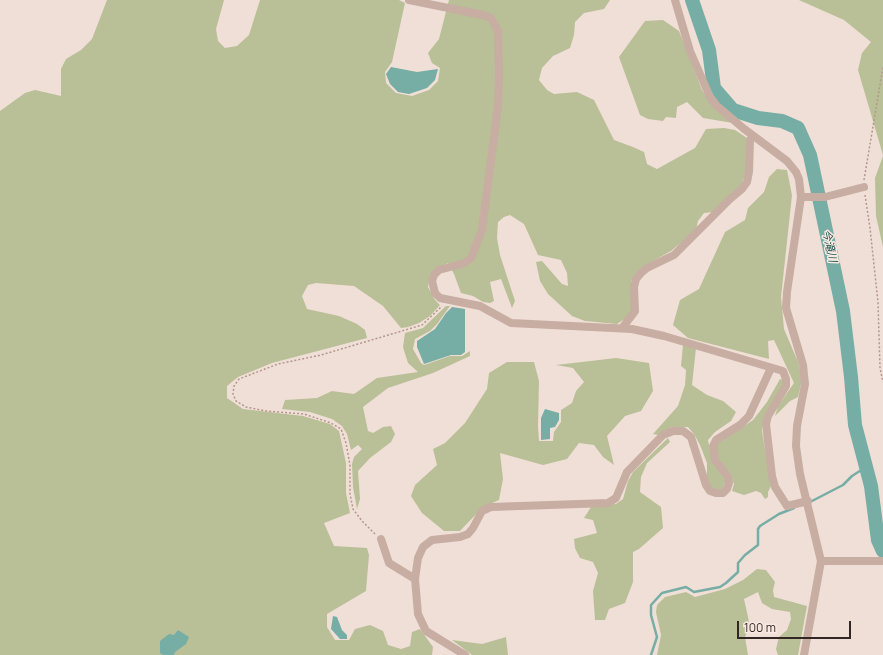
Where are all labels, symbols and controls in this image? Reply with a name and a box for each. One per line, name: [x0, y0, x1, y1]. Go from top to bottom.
water label: 今滝川: [819, 228, 839, 264]
scale bar: [739, 613, 853, 639]
text: 100 m: [744, 619, 776, 636]

